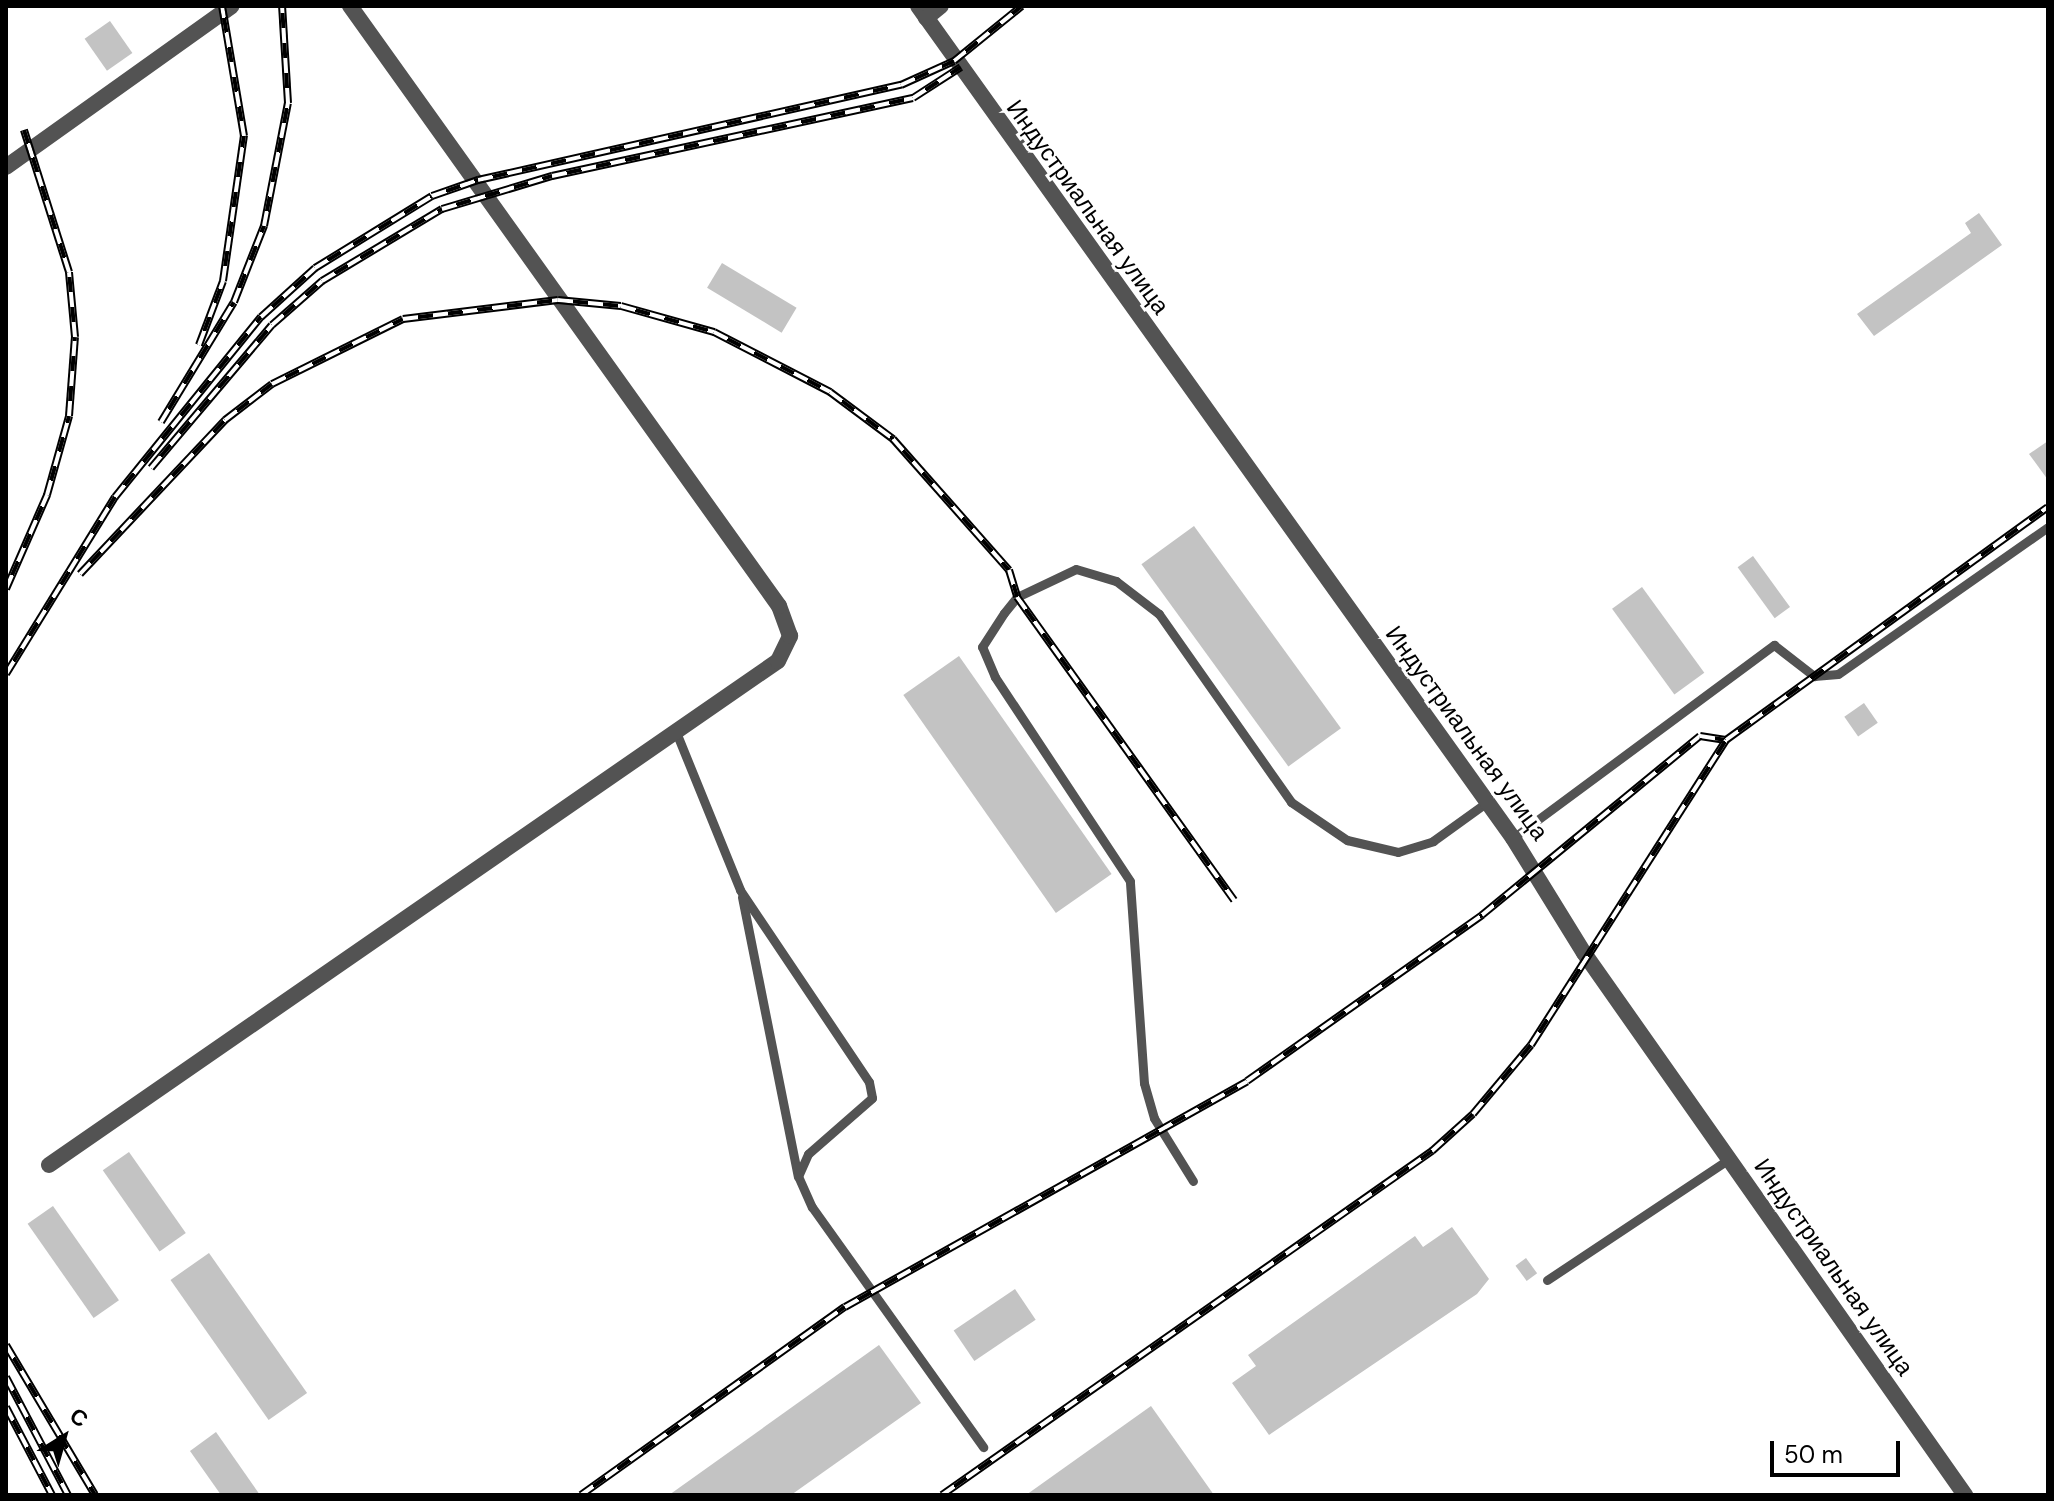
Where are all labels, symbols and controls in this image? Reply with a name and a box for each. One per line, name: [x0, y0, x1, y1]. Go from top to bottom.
street label: Индустриальная улица: [1001, 94, 1175, 320]
street label: Индустриальная улица: [1380, 620, 1554, 846]
street label: Индустриальная улица: [1748, 1153, 1920, 1381]
north arrow: [24, 1397, 104, 1477]
text: С: [64, 1401, 94, 1434]
scale bar: [1774, 1425, 1904, 1475]
text: 50 m: [1784, 1439, 1843, 1470]

